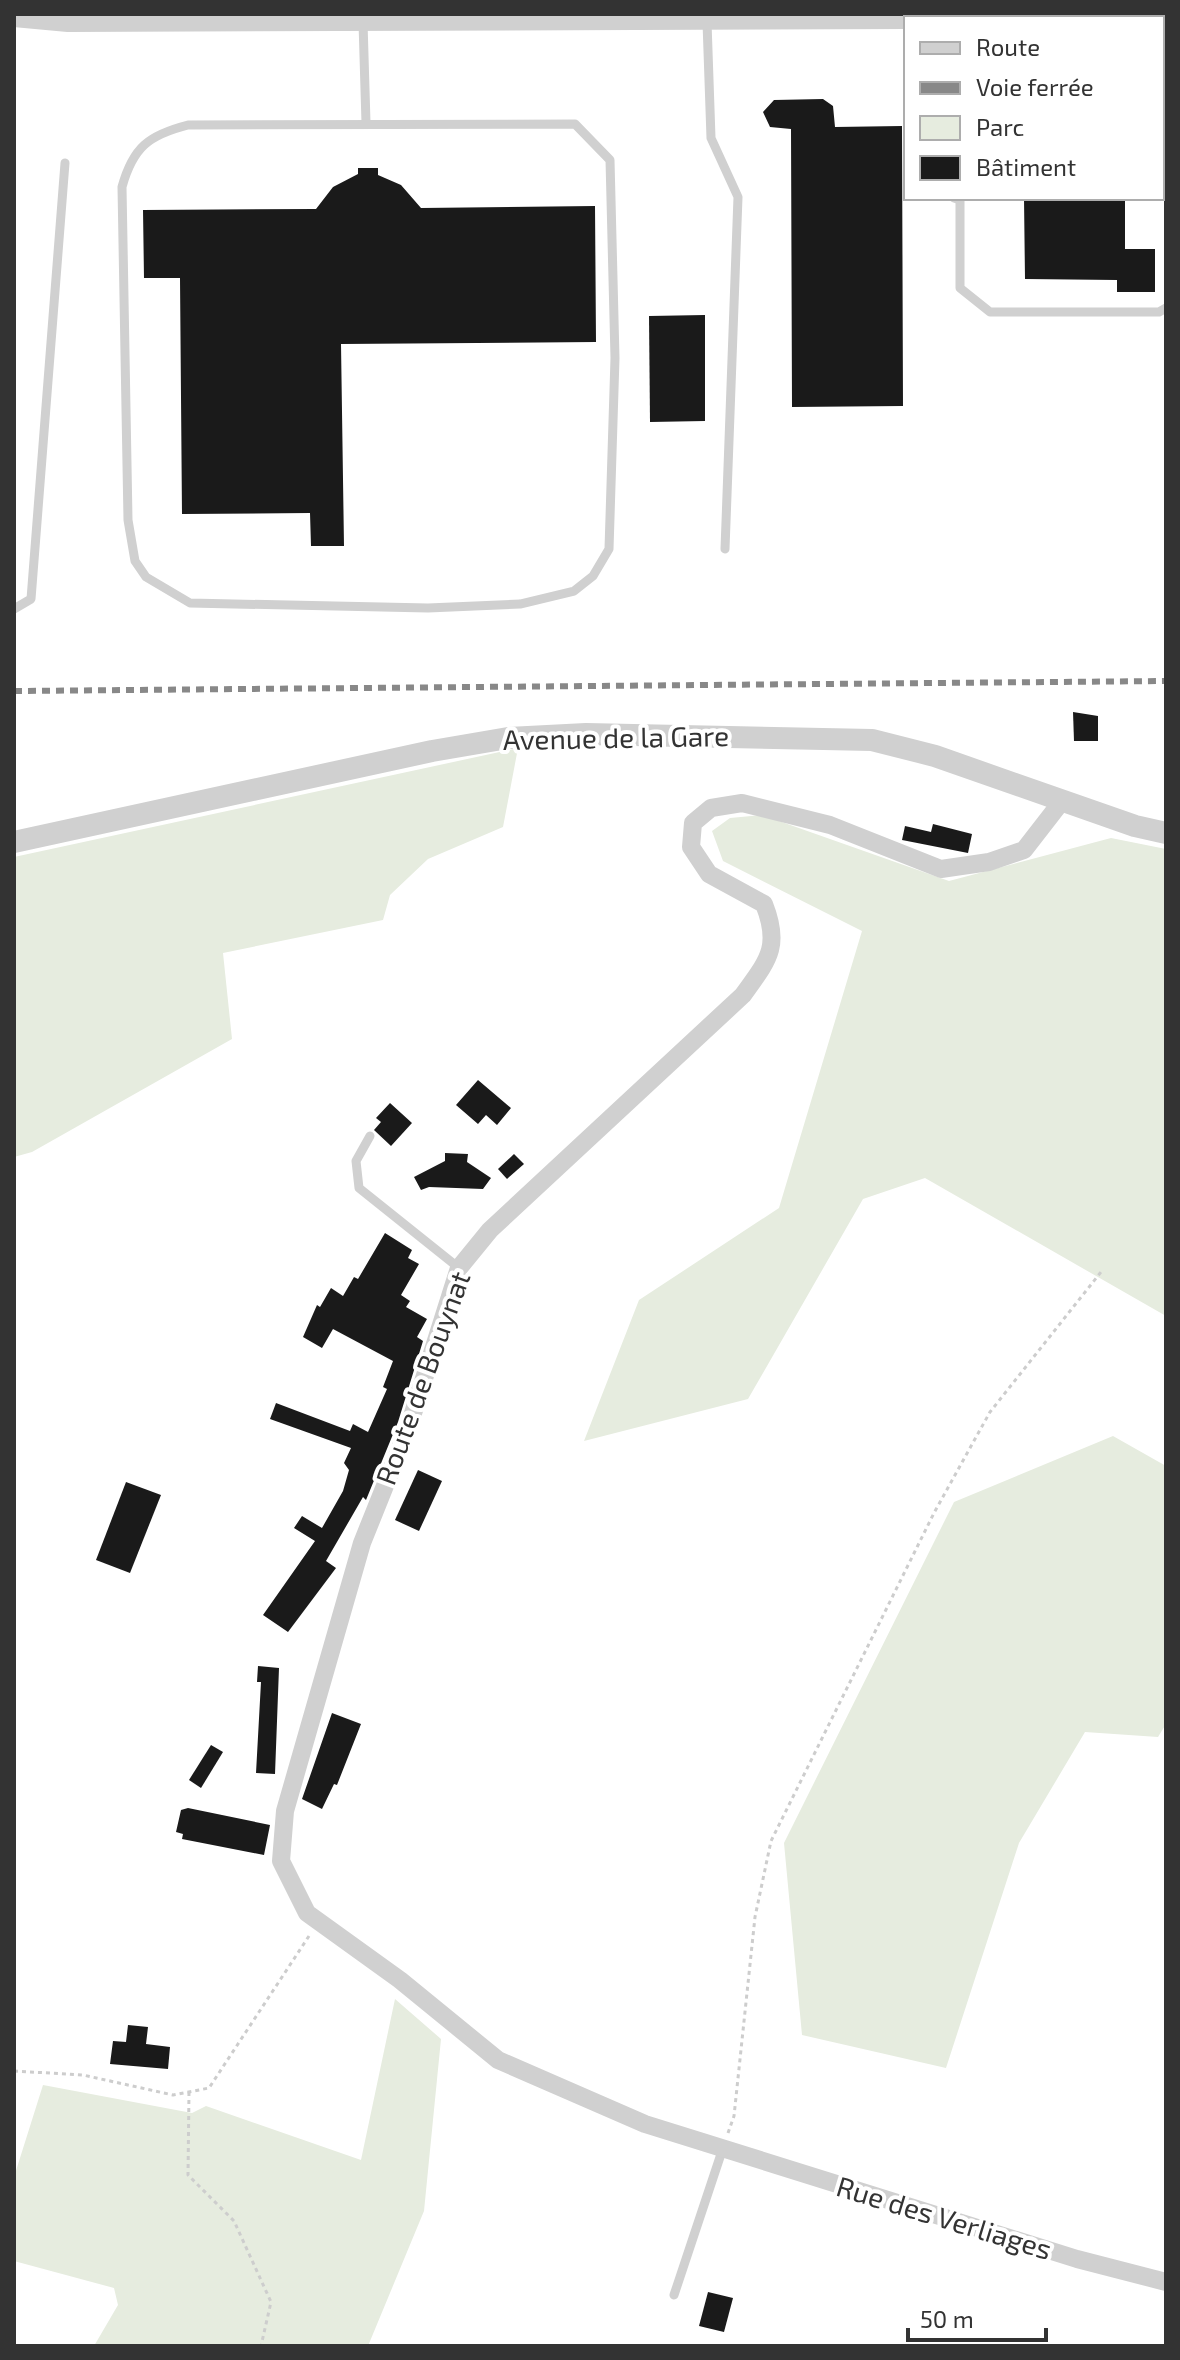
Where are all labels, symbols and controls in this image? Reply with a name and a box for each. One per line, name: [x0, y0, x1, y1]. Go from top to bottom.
legend: [904, 16, 1164, 200]
text: Route: [976, 32, 1040, 61]
text: Voie ferrée: [976, 72, 1094, 101]
text: Parc: [976, 112, 1024, 141]
text: Bâtiment: [976, 152, 1076, 181]
street label: Avenue de la Gare: [503, 718, 729, 756]
street label: Route de Bouynat: [368, 1266, 476, 1489]
street label: Rue des Verliages: [833, 2168, 1056, 2266]
scale bar: [908, 2292, 1046, 2342]
text: 50 m: [920, 2304, 974, 2333]

